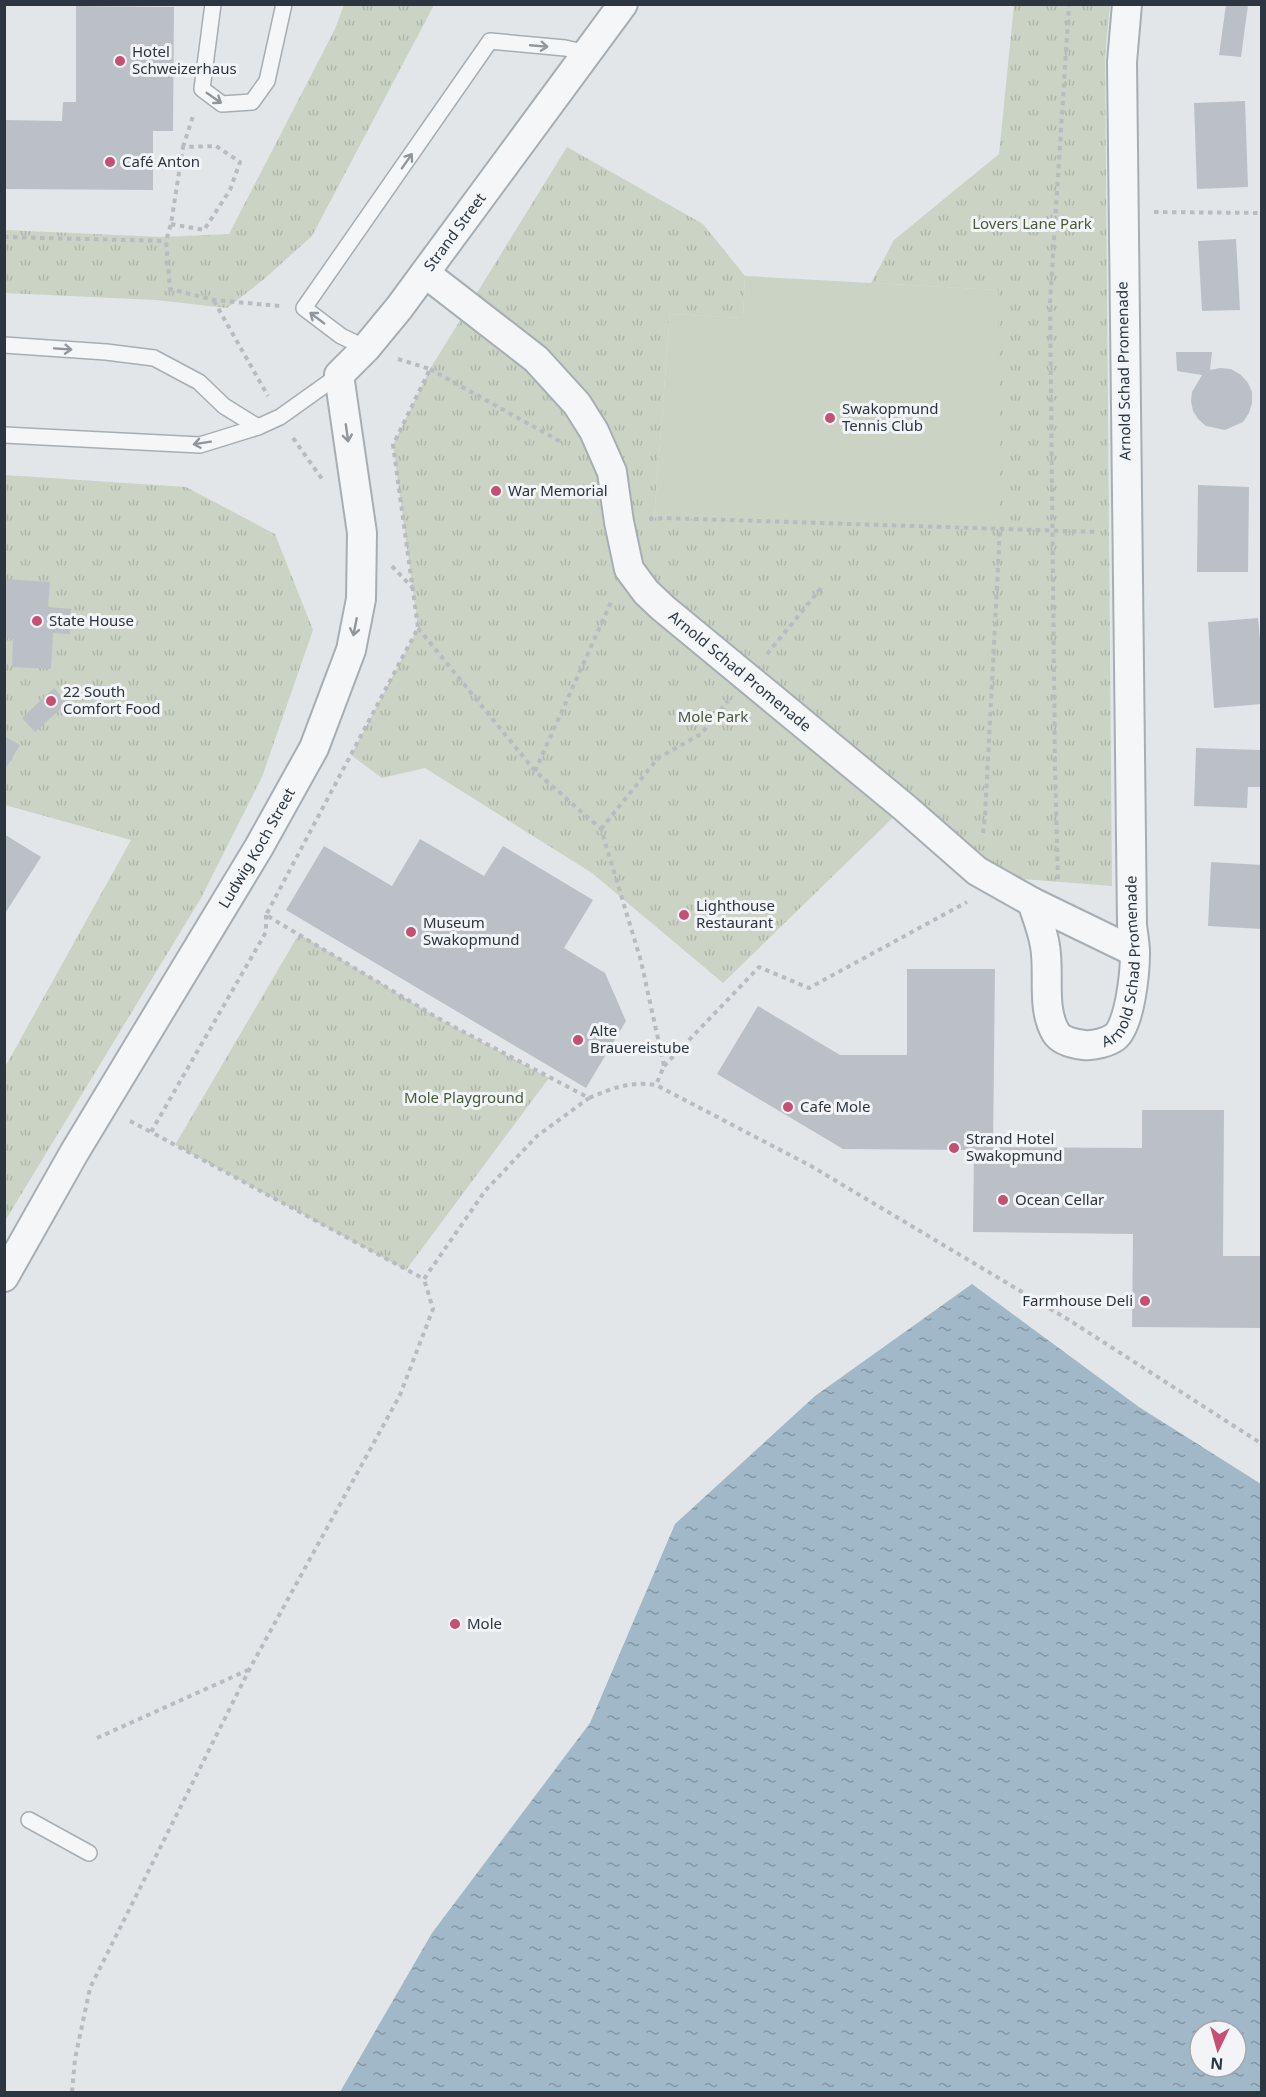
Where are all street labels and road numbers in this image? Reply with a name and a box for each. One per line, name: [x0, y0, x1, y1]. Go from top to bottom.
street label: Strand Street: [419, 188, 490, 275]
street label: Arnold Schad Promenade: [1111, 281, 1135, 461]
street label: Arnold Schad Promenade: [665, 606, 816, 735]
street label: Ludwig Koch Street: [213, 783, 299, 911]
street label: Arnold Schad Promenade: [1098, 876, 1144, 1051]

